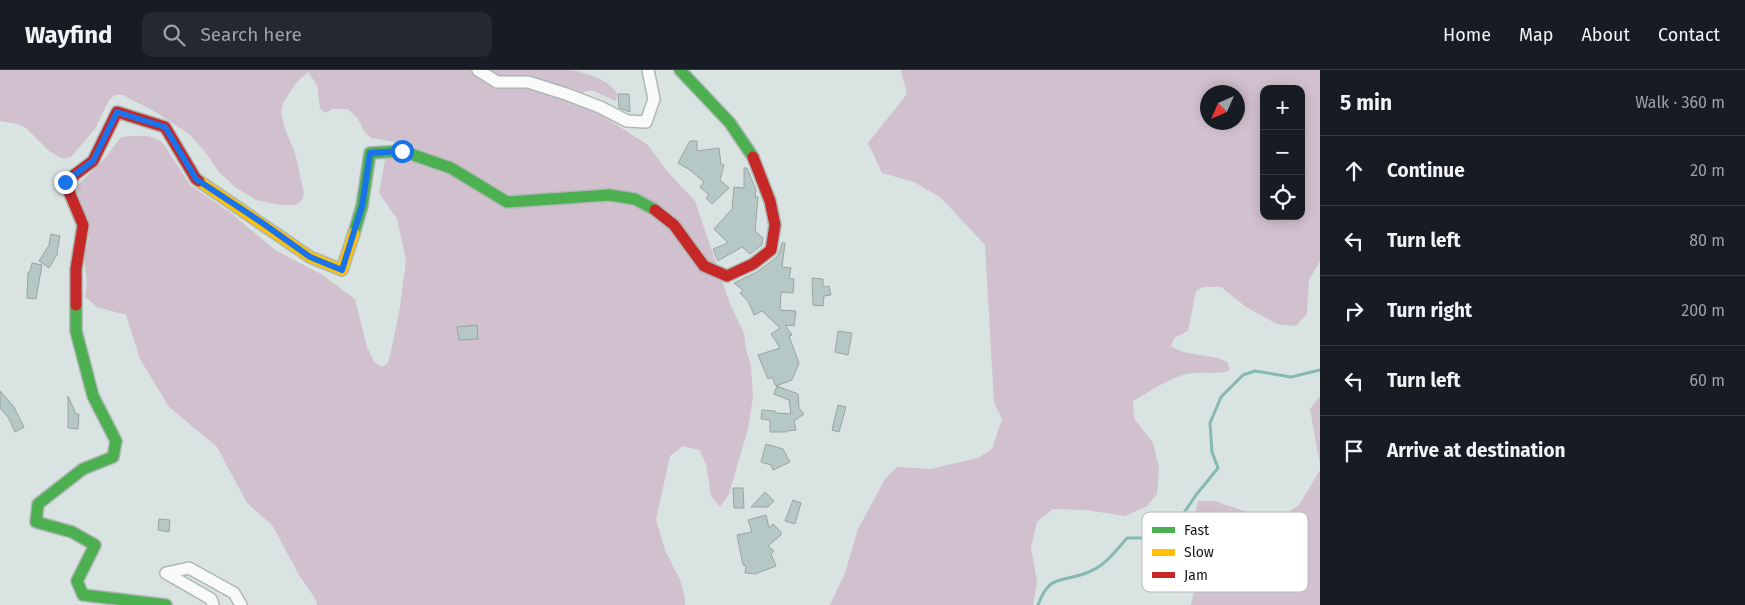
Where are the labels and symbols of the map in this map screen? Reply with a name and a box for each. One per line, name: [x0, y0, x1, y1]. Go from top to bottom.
north arrow: [1200, 85, 1245, 130]
route start: [391, 140, 414, 163]
route end: [54, 171, 77, 194]
legend: [1142, 512, 1308, 592]
text: Fast: [1184, 522, 1210, 539]
text: Slow: [1184, 544, 1214, 561]
text: Jam: [1184, 567, 1208, 584]

